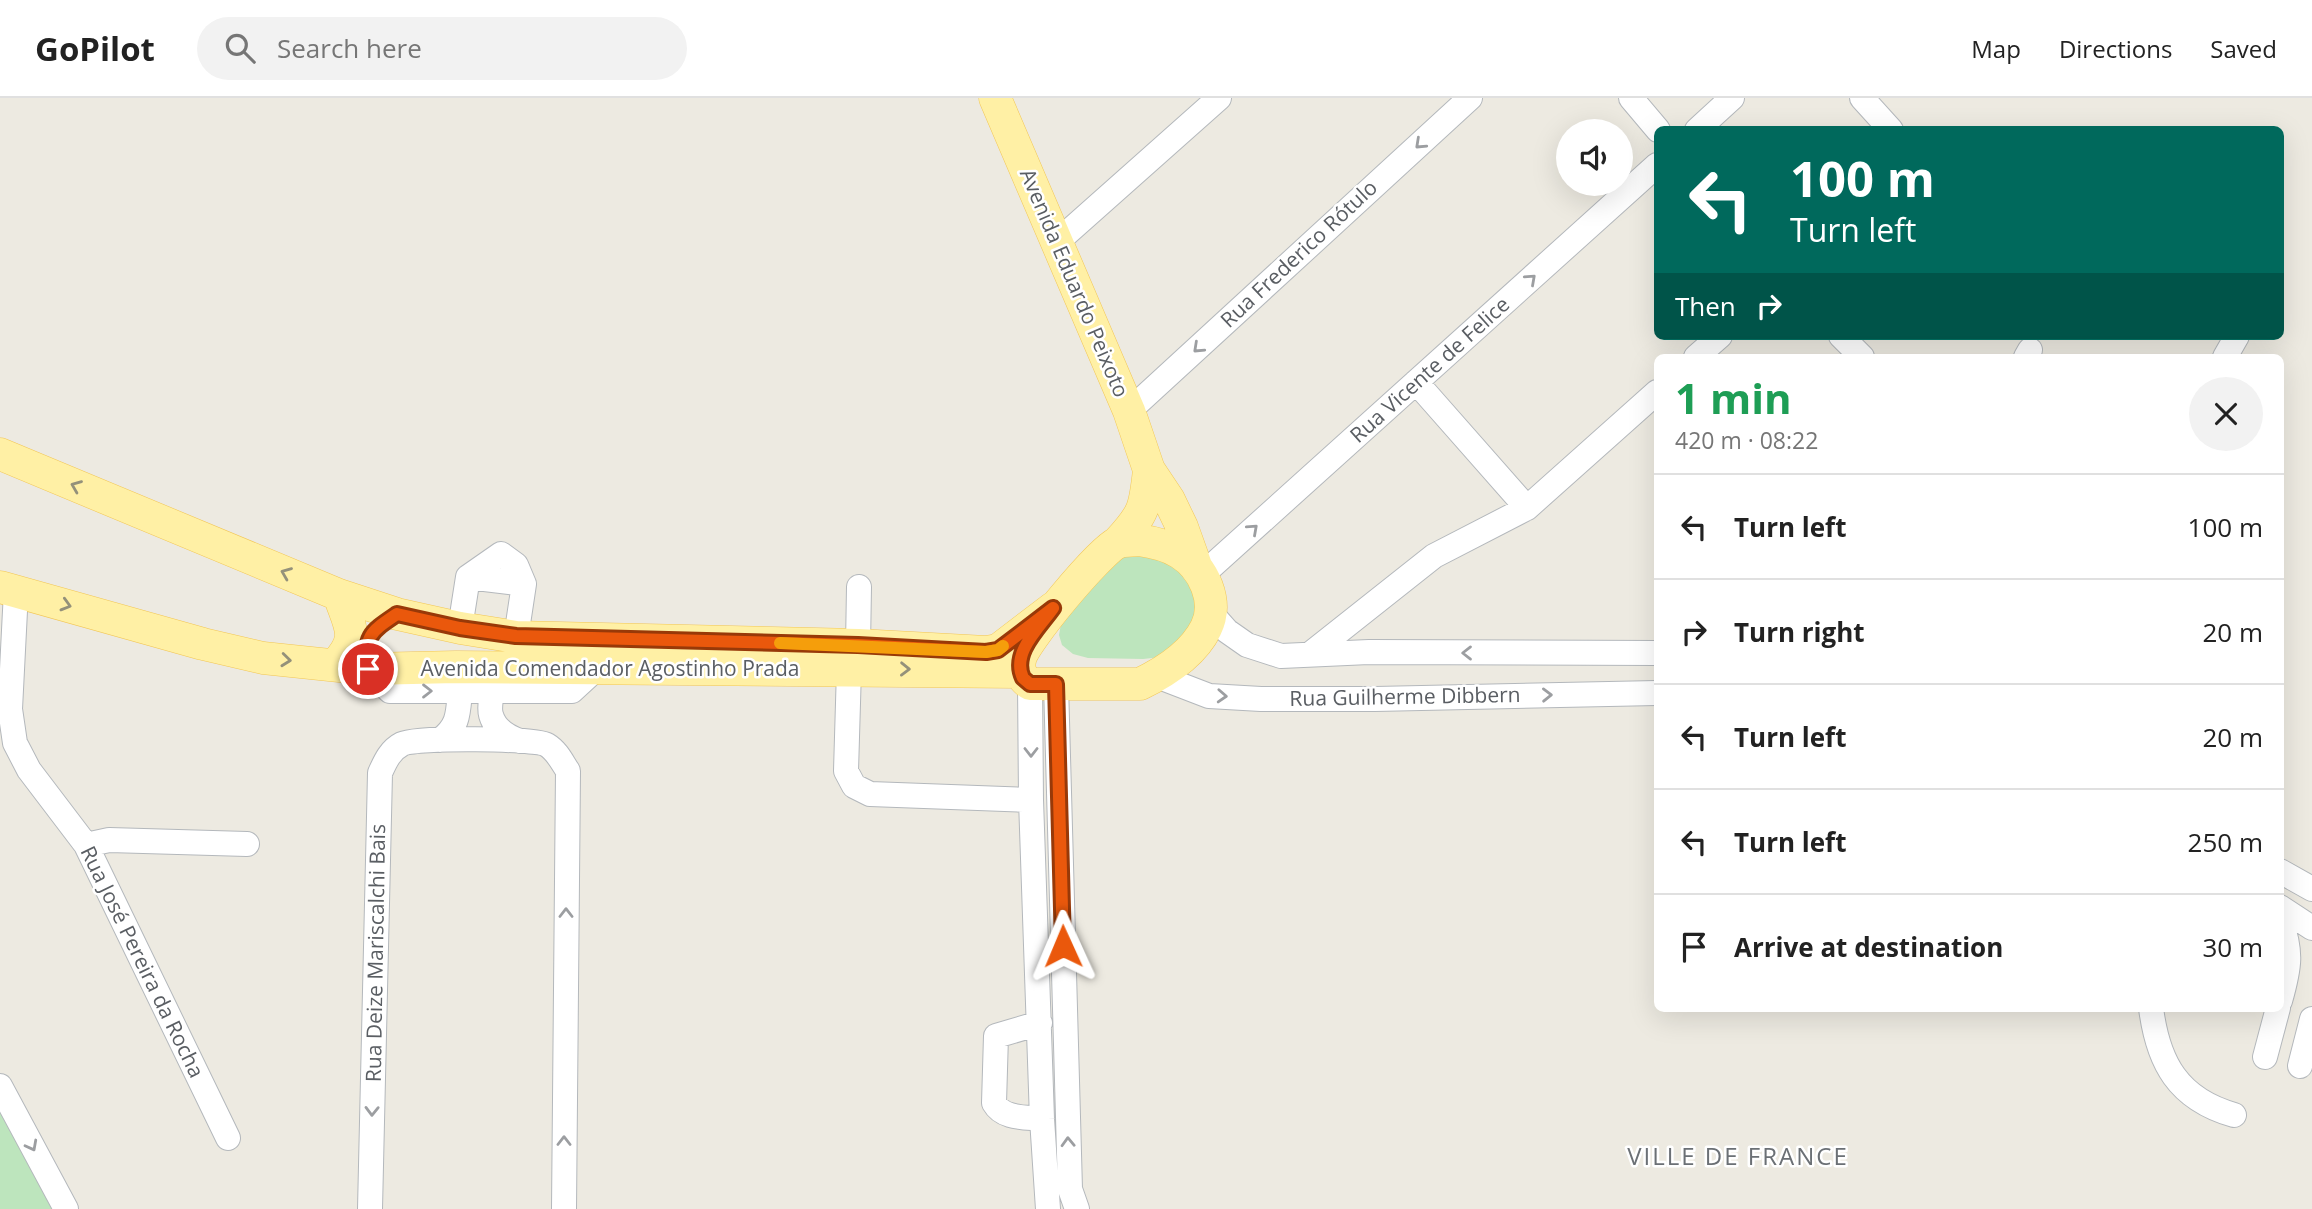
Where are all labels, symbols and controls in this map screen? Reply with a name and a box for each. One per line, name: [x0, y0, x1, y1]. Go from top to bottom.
search box: [197, 17, 687, 80]
text: GoPilot: [35, 26, 155, 71]
icon: search: [221, 29, 259, 67]
text: Search here: [277, 30, 422, 66]
text: Map: [1971, 32, 2021, 65]
text: Directions: [2059, 32, 2172, 65]
text: Saved: [2210, 32, 2277, 65]
map controls: [1556, 119, 1633, 196]
button: sound: [1556, 119, 1633, 196]
one-way arrow: [1415, 136, 1428, 148]
text: 100 m: [1790, 145, 1935, 211]
icon: left: [1675, 154, 1766, 245]
street label: Avenida Eduardo Peixoto: [1014, 164, 1136, 401]
street label: Rua Frederico Rótulo: [1214, 173, 1383, 333]
text: Turn left: [1790, 208, 1916, 251]
one-way arrow: [1523, 275, 1536, 287]
icon: right: [1750, 287, 1788, 325]
text: Then: [1675, 288, 1736, 324]
street label: Rua Vicente de Felice: [1344, 290, 1515, 448]
one-way arrow: [1193, 339, 1206, 352]
text: 1 min: [1675, 369, 1792, 426]
button: close: [2189, 377, 2263, 451]
text: 420 m · 08:22: [1675, 424, 1818, 456]
one-way arrow: [70, 480, 82, 494]
icon: left: [1675, 508, 1713, 546]
text: Turn left: [1734, 509, 1846, 545]
text: 100 m: [2188, 509, 2263, 545]
one-way arrow: [1245, 525, 1258, 537]
one-way arrow: [281, 567, 293, 581]
one-way arrow: [60, 597, 72, 612]
icon: right: [1675, 613, 1713, 651]
text: Turn right: [1734, 614, 1865, 650]
text: 20 m: [2202, 614, 2263, 650]
pin: [338, 639, 398, 699]
one-way arrow: [1461, 645, 1471, 661]
icon: arrive: [349, 650, 387, 688]
one-way arrow: [280, 653, 292, 668]
street label: Avenida Comendador Agostinho Prada: [420, 654, 800, 682]
one-way arrow: [900, 662, 911, 677]
street label: Rua Guilherme Dibbern: [1289, 680, 1521, 712]
one-way arrow: [422, 683, 433, 699]
one-way arrow: [1542, 687, 1553, 703]
one-way arrow: [1216, 689, 1227, 704]
icon: left: [1675, 718, 1713, 756]
text: Turn left: [1734, 719, 1846, 755]
text: 20 m: [2202, 719, 2263, 755]
one-way arrow: [1023, 747, 1039, 758]
icon: left: [1675, 823, 1713, 861]
street label: Rua Deize Mariscalchi Bais: [359, 824, 391, 1082]
text: Turn left: [1734, 824, 1846, 860]
text: 250 m: [2188, 824, 2263, 860]
street label: Rua José Pereira da Rocha: [75, 841, 211, 1082]
one-way arrow: [558, 908, 574, 918]
position arrow: [1026, 909, 1100, 983]
icon: arrive: [1675, 928, 1713, 966]
text: Arrive at destination: [1734, 929, 2003, 965]
text: 30 m: [2202, 929, 2263, 965]
one-way arrow: [364, 1106, 380, 1117]
one-way arrow: [557, 1135, 572, 1146]
one-way arrow: [1061, 1136, 1076, 1147]
one-way arrow: [24, 1139, 38, 1151]
district label: VILLE DE FRANCE: [1627, 1139, 1849, 1172]

